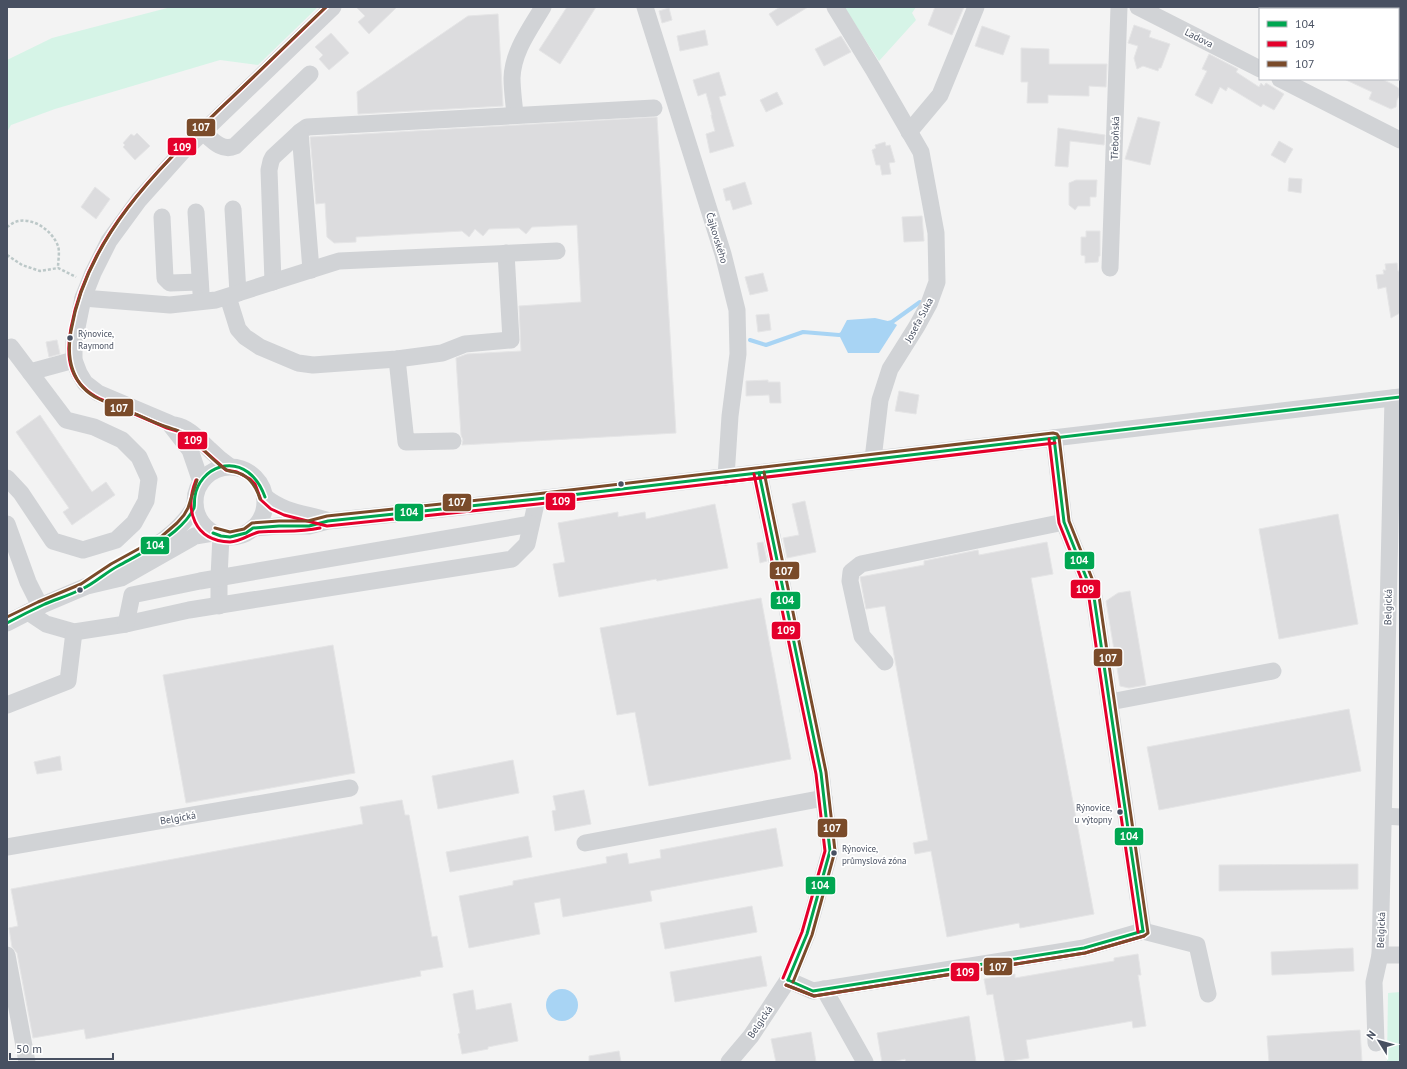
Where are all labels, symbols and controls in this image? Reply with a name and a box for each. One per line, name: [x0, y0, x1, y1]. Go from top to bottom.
legend: [1259, 8, 1399, 80]
text: 104: [1295, 16, 1315, 31]
street label: Ladova: [1183, 25, 1215, 51]
text: 109: [1295, 36, 1315, 51]
text: 107: [1295, 56, 1315, 71]
street label: Třeboňská: [1108, 116, 1122, 160]
line badge: 107: [186, 118, 216, 137]
text: 107: [192, 120, 210, 134]
line badge: 109: [167, 137, 197, 156]
text: 109: [173, 140, 191, 154]
street label: Čajkovského: [703, 211, 731, 265]
street label: Josefa Suka: [901, 295, 936, 345]
place label: Rýnovice, Raymond: [78, 328, 114, 351]
marker: Rýnovice, Raymond: [65, 333, 75, 343]
line badge: 107: [104, 398, 134, 417]
text: 107: [110, 401, 128, 415]
line badge: 109: [177, 431, 208, 450]
text: 109: [184, 433, 202, 447]
unlabelled marker: [616, 479, 626, 489]
line badge: 109: [545, 492, 576, 511]
line badge: 107: [442, 493, 472, 512]
text: 109: [552, 494, 570, 508]
text: 107: [448, 495, 466, 509]
line badge: 104: [394, 503, 424, 522]
text: 104: [400, 505, 419, 519]
line badge: 104: [140, 536, 170, 555]
text: 104: [146, 538, 165, 552]
line badge: 104: [1064, 551, 1095, 570]
text: 104: [1070, 553, 1089, 567]
line badge: 107: [769, 561, 800, 580]
text: 107: [775, 564, 793, 578]
line badge: 109: [1070, 579, 1101, 599]
text: 109: [1076, 582, 1094, 596]
unlabelled marker: [75, 585, 85, 595]
street label: Belgická: [1381, 589, 1395, 625]
line badge: 104: [770, 591, 801, 610]
text: 104: [776, 593, 795, 607]
line badge: 109: [771, 621, 801, 640]
text: 109: [777, 623, 795, 637]
line badge: 107: [1093, 648, 1123, 667]
text: 107: [1099, 651, 1117, 665]
place label: Rýnovice, u výtopny: [1075, 802, 1113, 825]
marker: Rýnovice, u výtopny: [1115, 807, 1125, 817]
street label: Belgická: [159, 808, 197, 828]
line badge: 107: [817, 818, 848, 838]
text: 107: [823, 821, 841, 835]
line badge: 104: [1114, 827, 1144, 846]
text: 104: [1120, 829, 1139, 843]
place label: Rýnovice, průmyslová zóna: [842, 843, 906, 866]
marker: Rýnovice, průmyslová zóna: [829, 848, 839, 858]
line badge: 104: [805, 876, 836, 895]
text: 104: [811, 878, 830, 892]
street label: Belgická: [1374, 912, 1388, 948]
line badge: 107: [983, 957, 1013, 976]
text: 107: [989, 960, 1007, 974]
line badge: 109: [950, 962, 980, 982]
text: 109: [956, 965, 974, 979]
street label: Belgická: [745, 1003, 776, 1041]
north arrow: [1359, 1021, 1399, 1061]
text: N: [1363, 1028, 1379, 1042]
scale bar: [10, 1035, 113, 1061]
text: 50 m: [16, 1041, 42, 1056]

